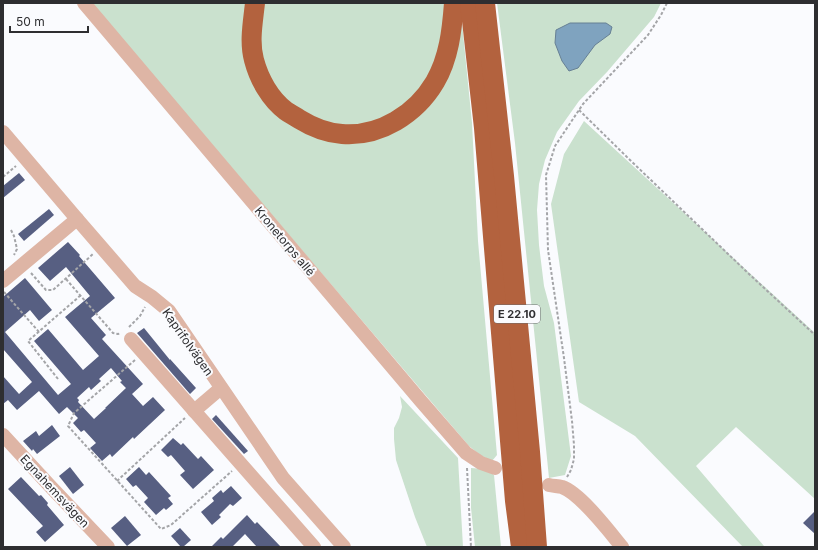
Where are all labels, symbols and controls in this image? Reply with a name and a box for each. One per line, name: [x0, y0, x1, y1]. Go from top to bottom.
scale bar: [10, 8, 88, 34]
text: 50 m: [16, 14, 45, 29]
street label: Kronetorps allé: [252, 203, 318, 279]
street label: Kaprifolvägen: [159, 305, 217, 379]
road number: E 22.10: [494, 305, 540, 323]
street label: Egnahemsvägen: [17, 451, 93, 531]

